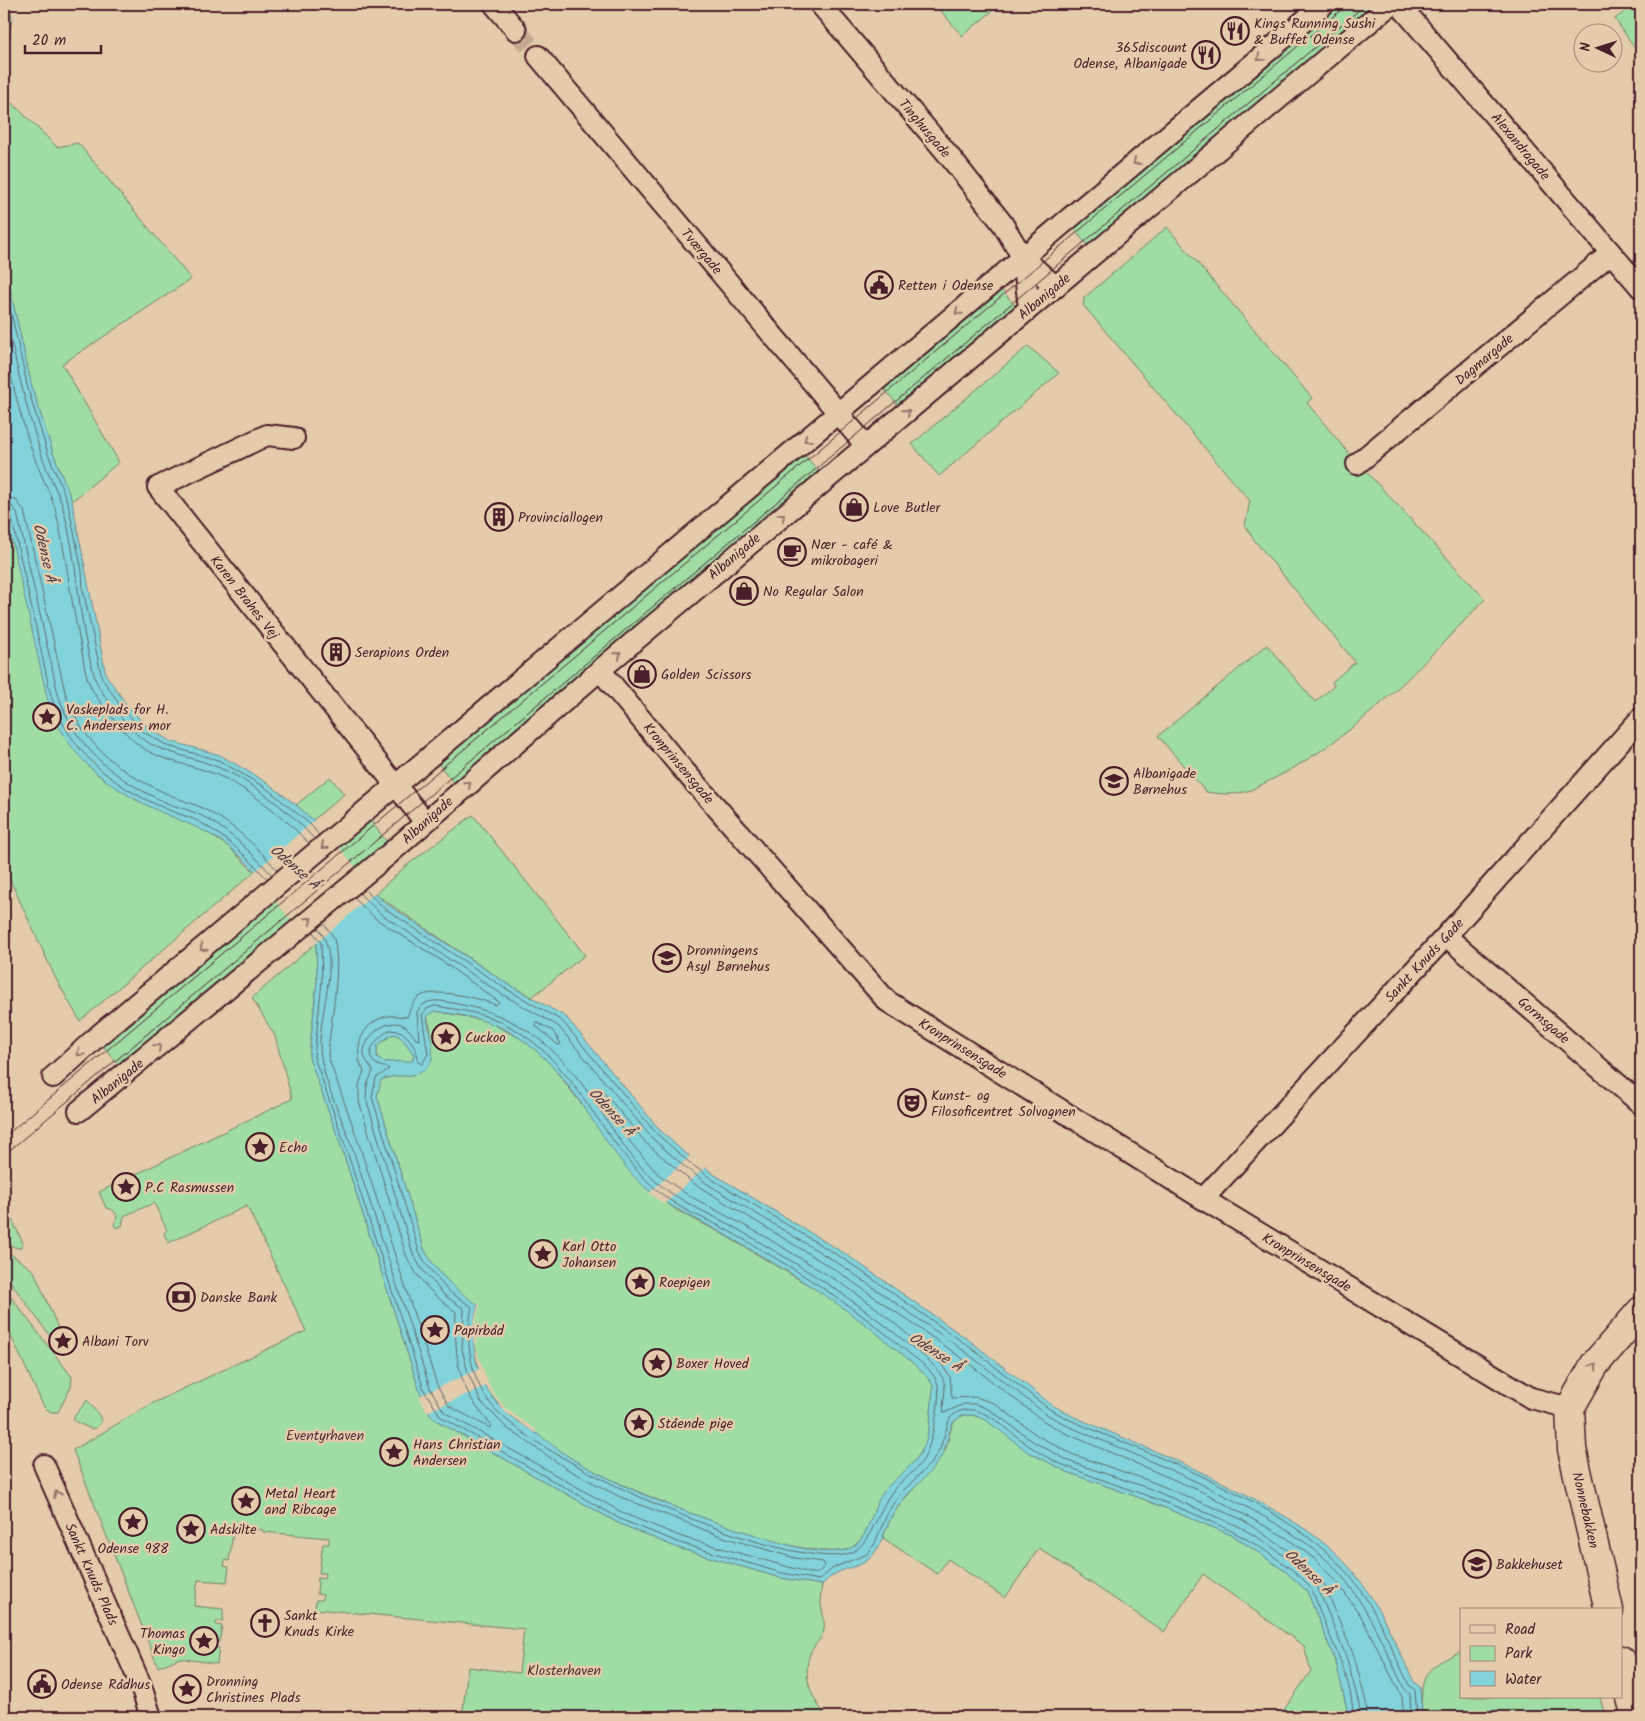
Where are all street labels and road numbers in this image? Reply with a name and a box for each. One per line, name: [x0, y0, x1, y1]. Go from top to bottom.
street label: Tinghusgade: [893, 94, 956, 164]
street label: Alexandragade: [1485, 108, 1556, 186]
street label: Tværgade: [675, 224, 728, 280]
street label: Albanigade: [1013, 268, 1076, 325]
street label: Dagmargade: [1450, 328, 1519, 391]
street label: Albanigade: [703, 528, 766, 585]
street label: Karen Brahes Vej: [204, 551, 284, 645]
street label: Kronprinsensgade: [637, 718, 720, 810]
street label: Albanigade: [397, 791, 459, 850]
street label: Sankt Knuds Gade: [1380, 913, 1470, 1008]
street label: Gormsgade: [1512, 992, 1575, 1050]
street label: Kronprinsensgade: [914, 1013, 1012, 1085]
street label: Albanigade: [86, 1053, 150, 1110]
street label: Kronprinsensgade: [1258, 1227, 1356, 1299]
street label: Nonnebakken: [1566, 1470, 1605, 1551]
street label: Sankt Knuds Plads: [59, 1519, 124, 1629]

